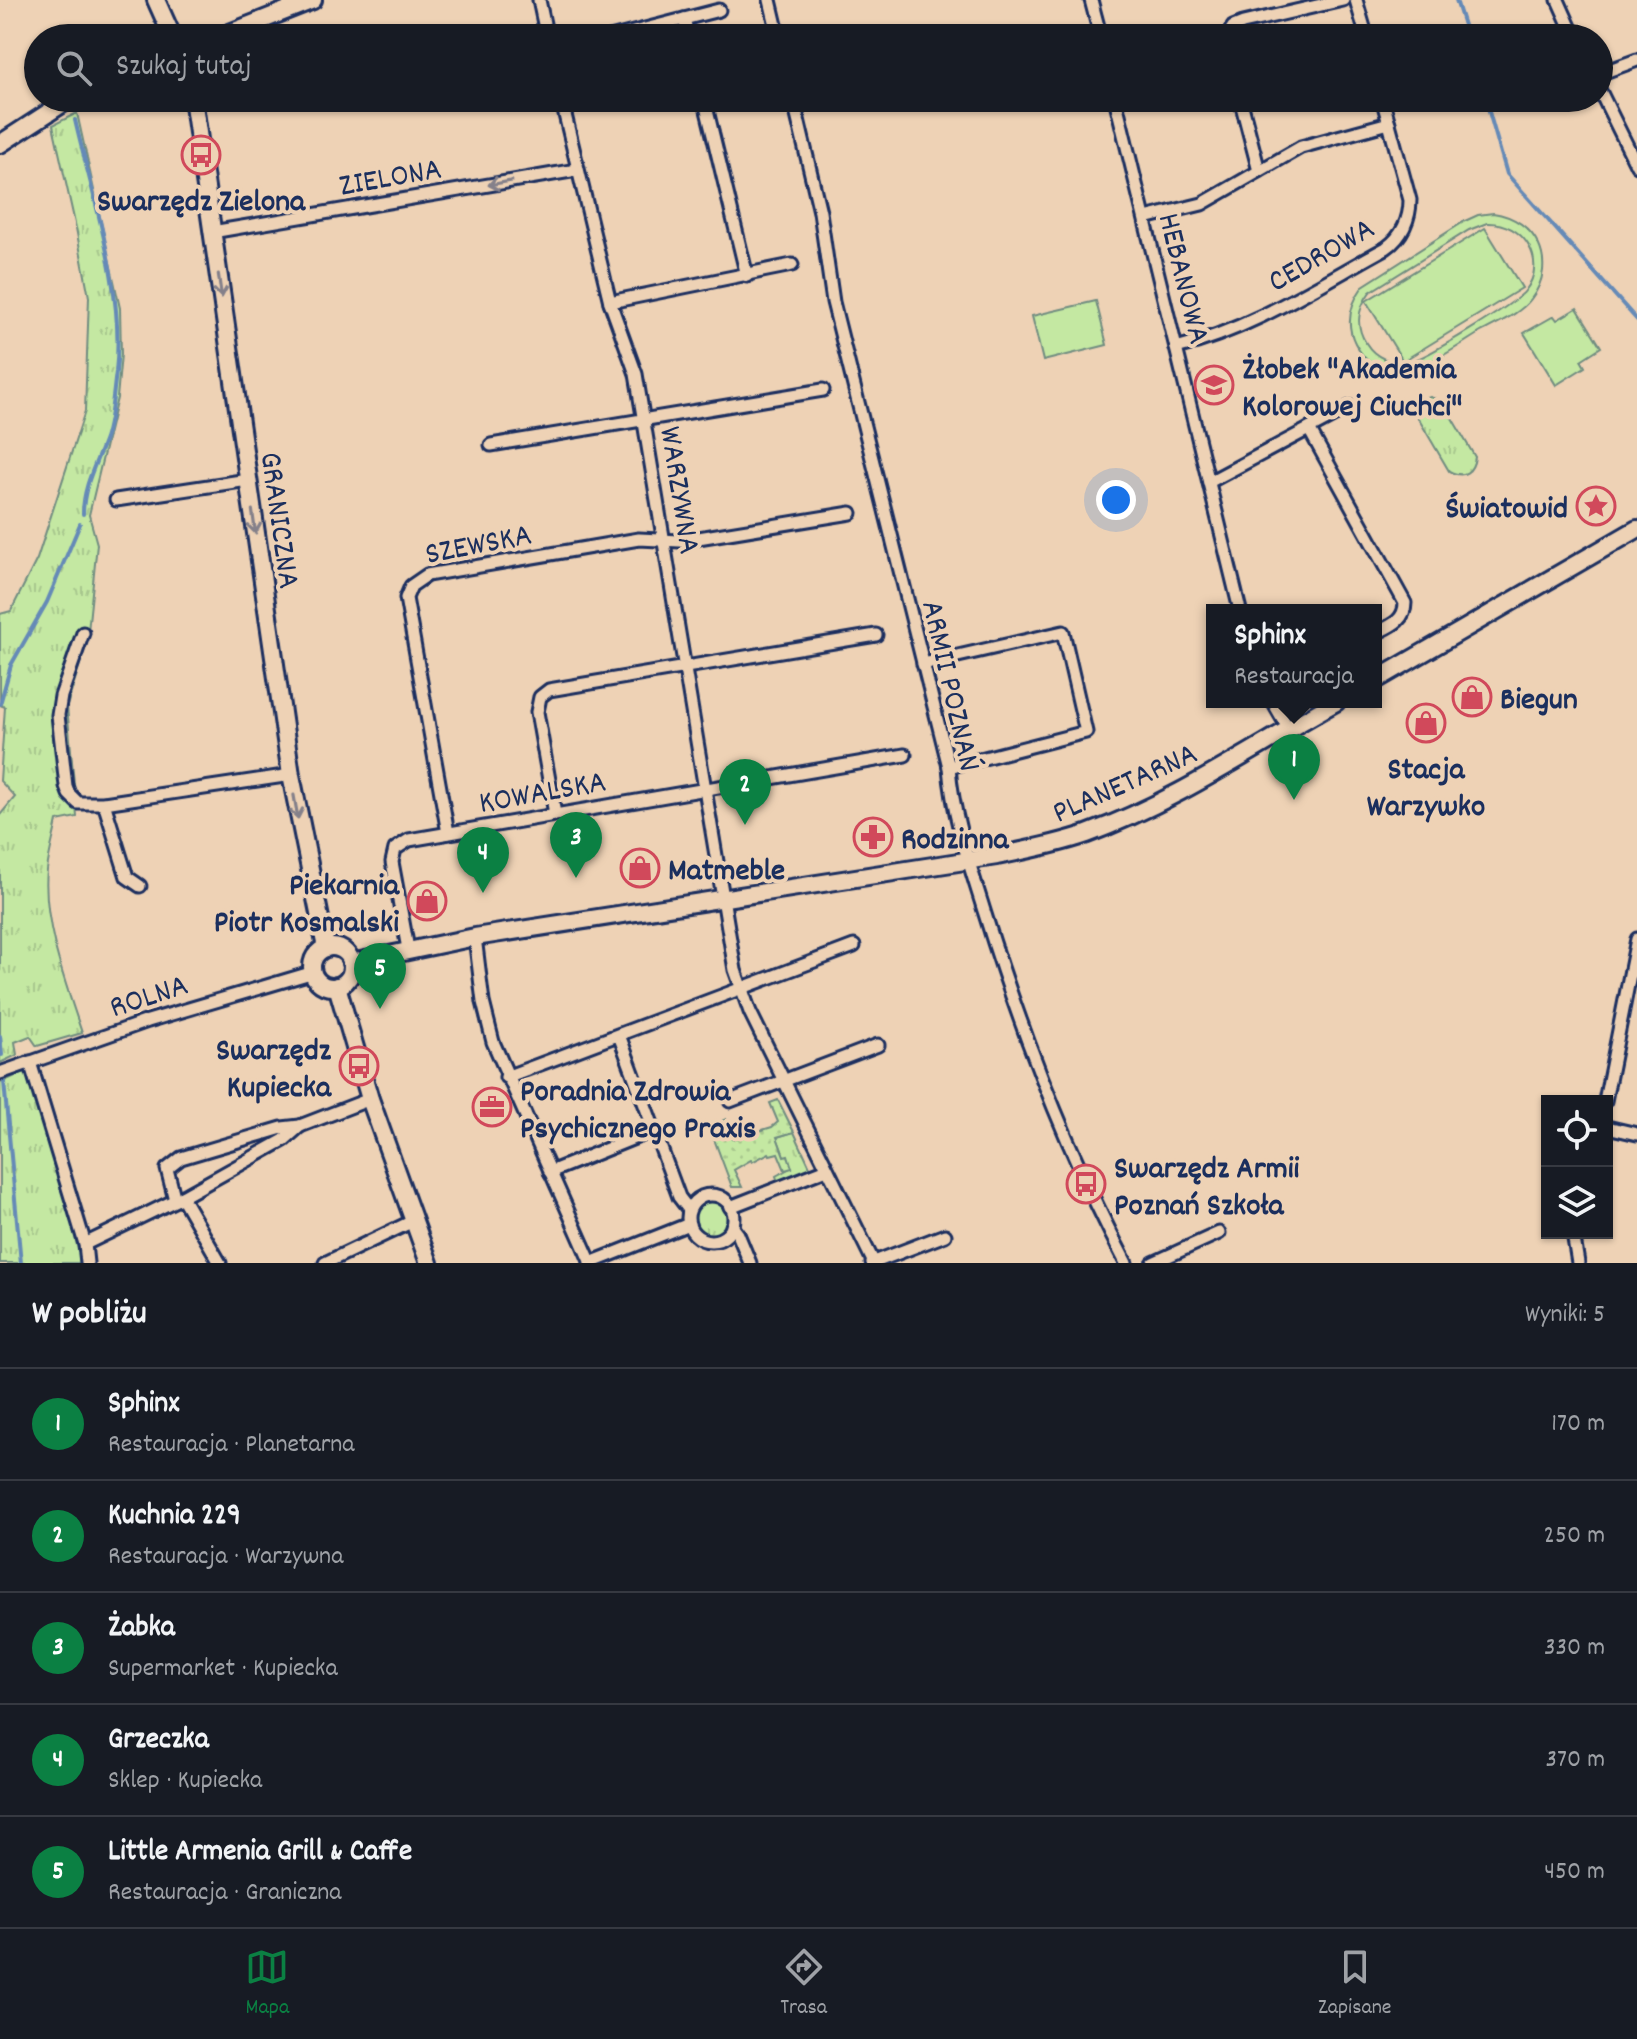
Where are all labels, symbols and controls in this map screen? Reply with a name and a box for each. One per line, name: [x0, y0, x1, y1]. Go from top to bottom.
search box: [24, 24, 1613, 112]
icon: search: [52, 46, 96, 90]
text: Szukaj tutaj: [116, 47, 252, 90]
bus stop icon: Swarzędz Zielona: [180, 134, 222, 176]
street label: ZIELONA: [336, 148, 446, 212]
one-way arrow: [488, 176, 513, 191]
place label: Swarzędz Zielona: [97, 181, 306, 227]
street label: CEDROWA: [1260, 208, 1385, 306]
street label: HEBANOWA: [1143, 209, 1220, 350]
one-way arrow: [213, 273, 228, 298]
place label: Żłobek "Akademia Kolorowej Ciuchci": [1242, 349, 1462, 432]
school or university icon: Żłobek "Akademia Kolorowej Ciuchci": [1193, 364, 1235, 406]
street label: WARZYWNA: [644, 424, 710, 558]
street label: GRANICZNA: [245, 449, 309, 592]
your location: [1096, 480, 1136, 520]
place icon: Światowid: [1575, 485, 1617, 527]
place label: Światowid: [1446, 488, 1568, 534]
one-way arrow: [247, 509, 262, 534]
street label: SZEWSKA: [422, 514, 536, 580]
street label: ARMII POZNAŃ: [906, 596, 990, 776]
popup: [1206, 604, 1382, 708]
text: Sphinx: [1234, 616, 1306, 659]
text: Restauracja: [1234, 659, 1354, 696]
shop icon: Biegun: [1451, 676, 1493, 718]
place label: Biegun: [1500, 679, 1578, 725]
shop icon: Stacja Warzywko: [1405, 702, 1447, 744]
street label: PLANETARNA: [1046, 733, 1206, 838]
pin: 1: [1268, 734, 1320, 800]
place label: Stacja Warzywko: [1367, 749, 1485, 832]
pin: 2: [719, 759, 771, 825]
street label: KOWALSKA: [476, 761, 610, 829]
one-way arrow: [290, 794, 305, 819]
pin: 3: [550, 812, 602, 878]
pharmacy icon: Rodzinna: [852, 816, 894, 858]
place label: Rodzinna: [901, 819, 1009, 865]
pin: 4: [457, 827, 509, 893]
shop icon: Matmeble: [619, 847, 661, 889]
place label: Matmeble: [668, 850, 785, 896]
place label: Piekarnia Piotr Kosmalski: [214, 865, 400, 948]
shop icon: Piekarnia Piotr Kosmalski: [406, 880, 448, 922]
pin: 5: [354, 943, 406, 1009]
street label: ROLNA: [104, 964, 195, 1033]
place label: Swarzędz Kupiecka: [216, 1030, 332, 1113]
bus stop icon: Swarzędz Kupiecka: [338, 1045, 380, 1087]
place label: Poradnia Zdrowia Psychicznego Praxis: [520, 1071, 756, 1154]
office icon: Poradnia Zdrowia Psychicznego Praxis: [471, 1086, 513, 1128]
map controls: [1541, 1095, 1613, 1239]
button: locate: [1541, 1095, 1613, 1167]
place label: Swarzędz Armii Poznań Szkoła: [1114, 1148, 1300, 1231]
bus stop icon: Swarzędz Armii Poznań Szkoła: [1065, 1163, 1107, 1205]
button: layers: [1541, 1167, 1613, 1239]
text: W pobliżu: [32, 1291, 147, 1340]
text: Wyniki: 5: [1525, 1297, 1605, 1334]
text: Sphinx: [108, 1384, 179, 1427]
text: 1: [55, 1406, 61, 1443]
text: 170 m: [1551, 1406, 1605, 1443]
text: Restauracja · Planetarna: [108, 1427, 354, 1464]
text: Kuchnia 229: [108, 1496, 241, 1539]
text: 2: [52, 1518, 64, 1555]
text: 250 m: [1544, 1518, 1605, 1555]
text: Restauracja · Warzywna: [108, 1539, 343, 1576]
text: Żabka: [108, 1608, 175, 1651]
text: 3: [52, 1630, 64, 1667]
text: 330 m: [1544, 1630, 1605, 1667]
text: Supermarket · Kupiecka: [108, 1651, 338, 1688]
text: Grzeczka: [108, 1720, 209, 1763]
text: 4: [53, 1742, 63, 1779]
text: 370 m: [1546, 1742, 1605, 1779]
text: Sklep · Kupiecka: [108, 1763, 262, 1800]
text: Little Armenia Grill & Caffe: [108, 1832, 412, 1875]
text: 5: [52, 1854, 64, 1891]
text: 450 m: [1544, 1854, 1605, 1891]
text: Restauracja · Graniczna: [108, 1875, 341, 1912]
tab: Mapa: [245, 1945, 289, 2024]
tab: Trasa: [780, 1945, 827, 2024]
tab: Zapisane: [1318, 1945, 1392, 2024]

